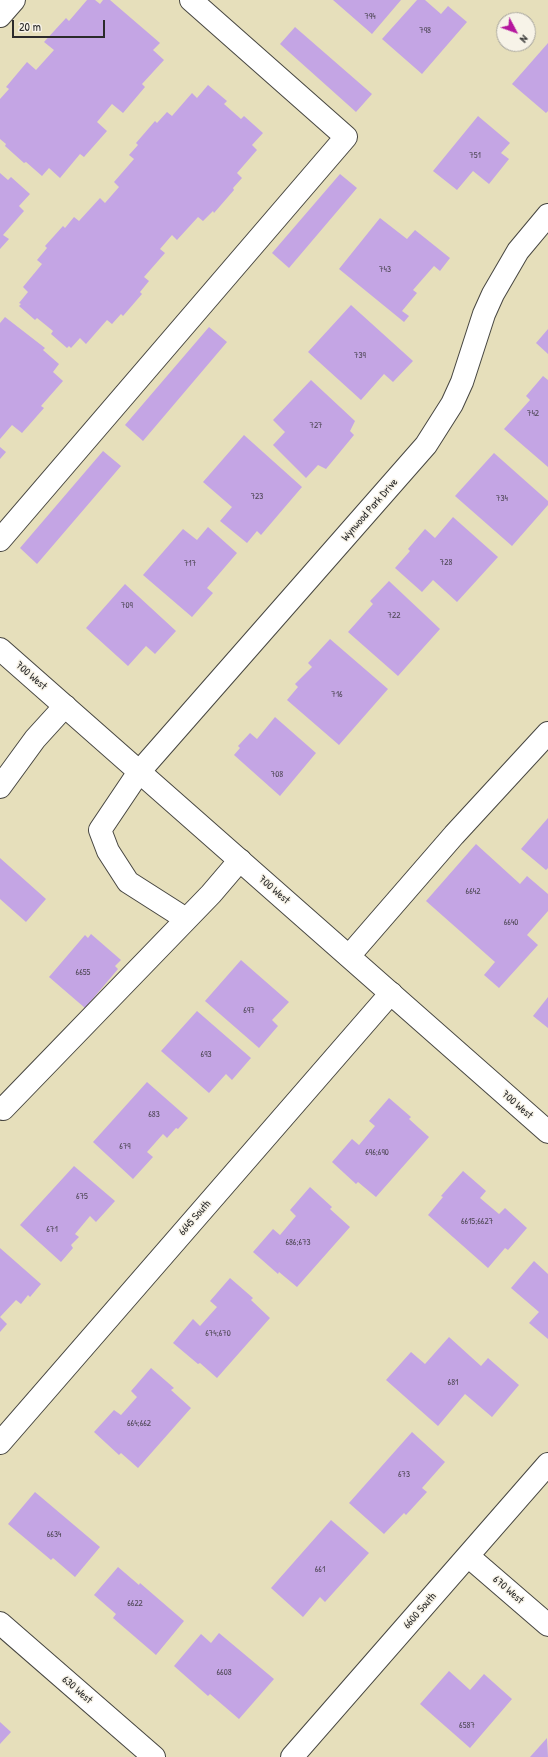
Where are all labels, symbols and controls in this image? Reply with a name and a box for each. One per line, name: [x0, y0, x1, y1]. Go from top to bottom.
scale bar: [14, 12, 107, 38]
house number: 794: [364, 12, 376, 22]
north arrow: [496, 12, 536, 52]
text: 20 m: [19, 18, 41, 35]
house number: 798: [419, 26, 431, 36]
text: N: [517, 32, 532, 46]
house number: 751: [469, 151, 481, 161]
house number: 743: [379, 265, 391, 275]
house number: 739: [354, 351, 366, 361]
house number: 742: [527, 409, 539, 419]
house number: 727: [309, 421, 323, 431]
street label: Wynwood Park Drive: [339, 476, 401, 544]
house number: 723: [251, 492, 263, 502]
house number: 734: [496, 494, 508, 504]
house number: 728: [440, 558, 452, 568]
house number: 717: [184, 559, 196, 569]
house number: 709: [121, 601, 133, 611]
house number: 722: [388, 611, 400, 621]
street label: 700 West: [13, 659, 49, 693]
house number: 716: [331, 690, 343, 700]
house number: 708: [271, 770, 283, 780]
street label: 700 West: [256, 873, 292, 907]
house number: 6642: [466, 887, 480, 897]
house number: 6640: [504, 918, 518, 928]
house number: 6655: [76, 968, 90, 978]
house number: 697: [243, 1006, 255, 1016]
house number: 693: [201, 1050, 211, 1060]
street label: 700 West: [499, 1088, 535, 1122]
house number: 683: [148, 1110, 160, 1120]
house number: 679: [119, 1142, 131, 1152]
house number: 696;690: [365, 1148, 389, 1158]
house number: 675: [76, 1192, 88, 1202]
street label: 6645 South: [176, 1198, 214, 1238]
house number: 6615;6627: [461, 1217, 493, 1227]
house number: 671: [46, 1225, 58, 1235]
house number: 686;673: [285, 1238, 311, 1248]
house number: 674;670: [205, 1329, 231, 1339]
house number: 681: [448, 1378, 458, 1388]
house number: 664;662: [127, 1419, 151, 1429]
house number: 673: [398, 1470, 410, 1480]
house number: 6634: [47, 1530, 61, 1540]
house number: 661: [315, 1565, 325, 1575]
street label: 670 West: [490, 1573, 526, 1607]
street label: 6600 South: [401, 1590, 439, 1632]
house number: 6622: [127, 1599, 143, 1609]
house number: 6608: [216, 1668, 232, 1678]
street label: 630 West: [59, 1673, 95, 1707]
house number: 6587: [459, 1721, 475, 1731]

